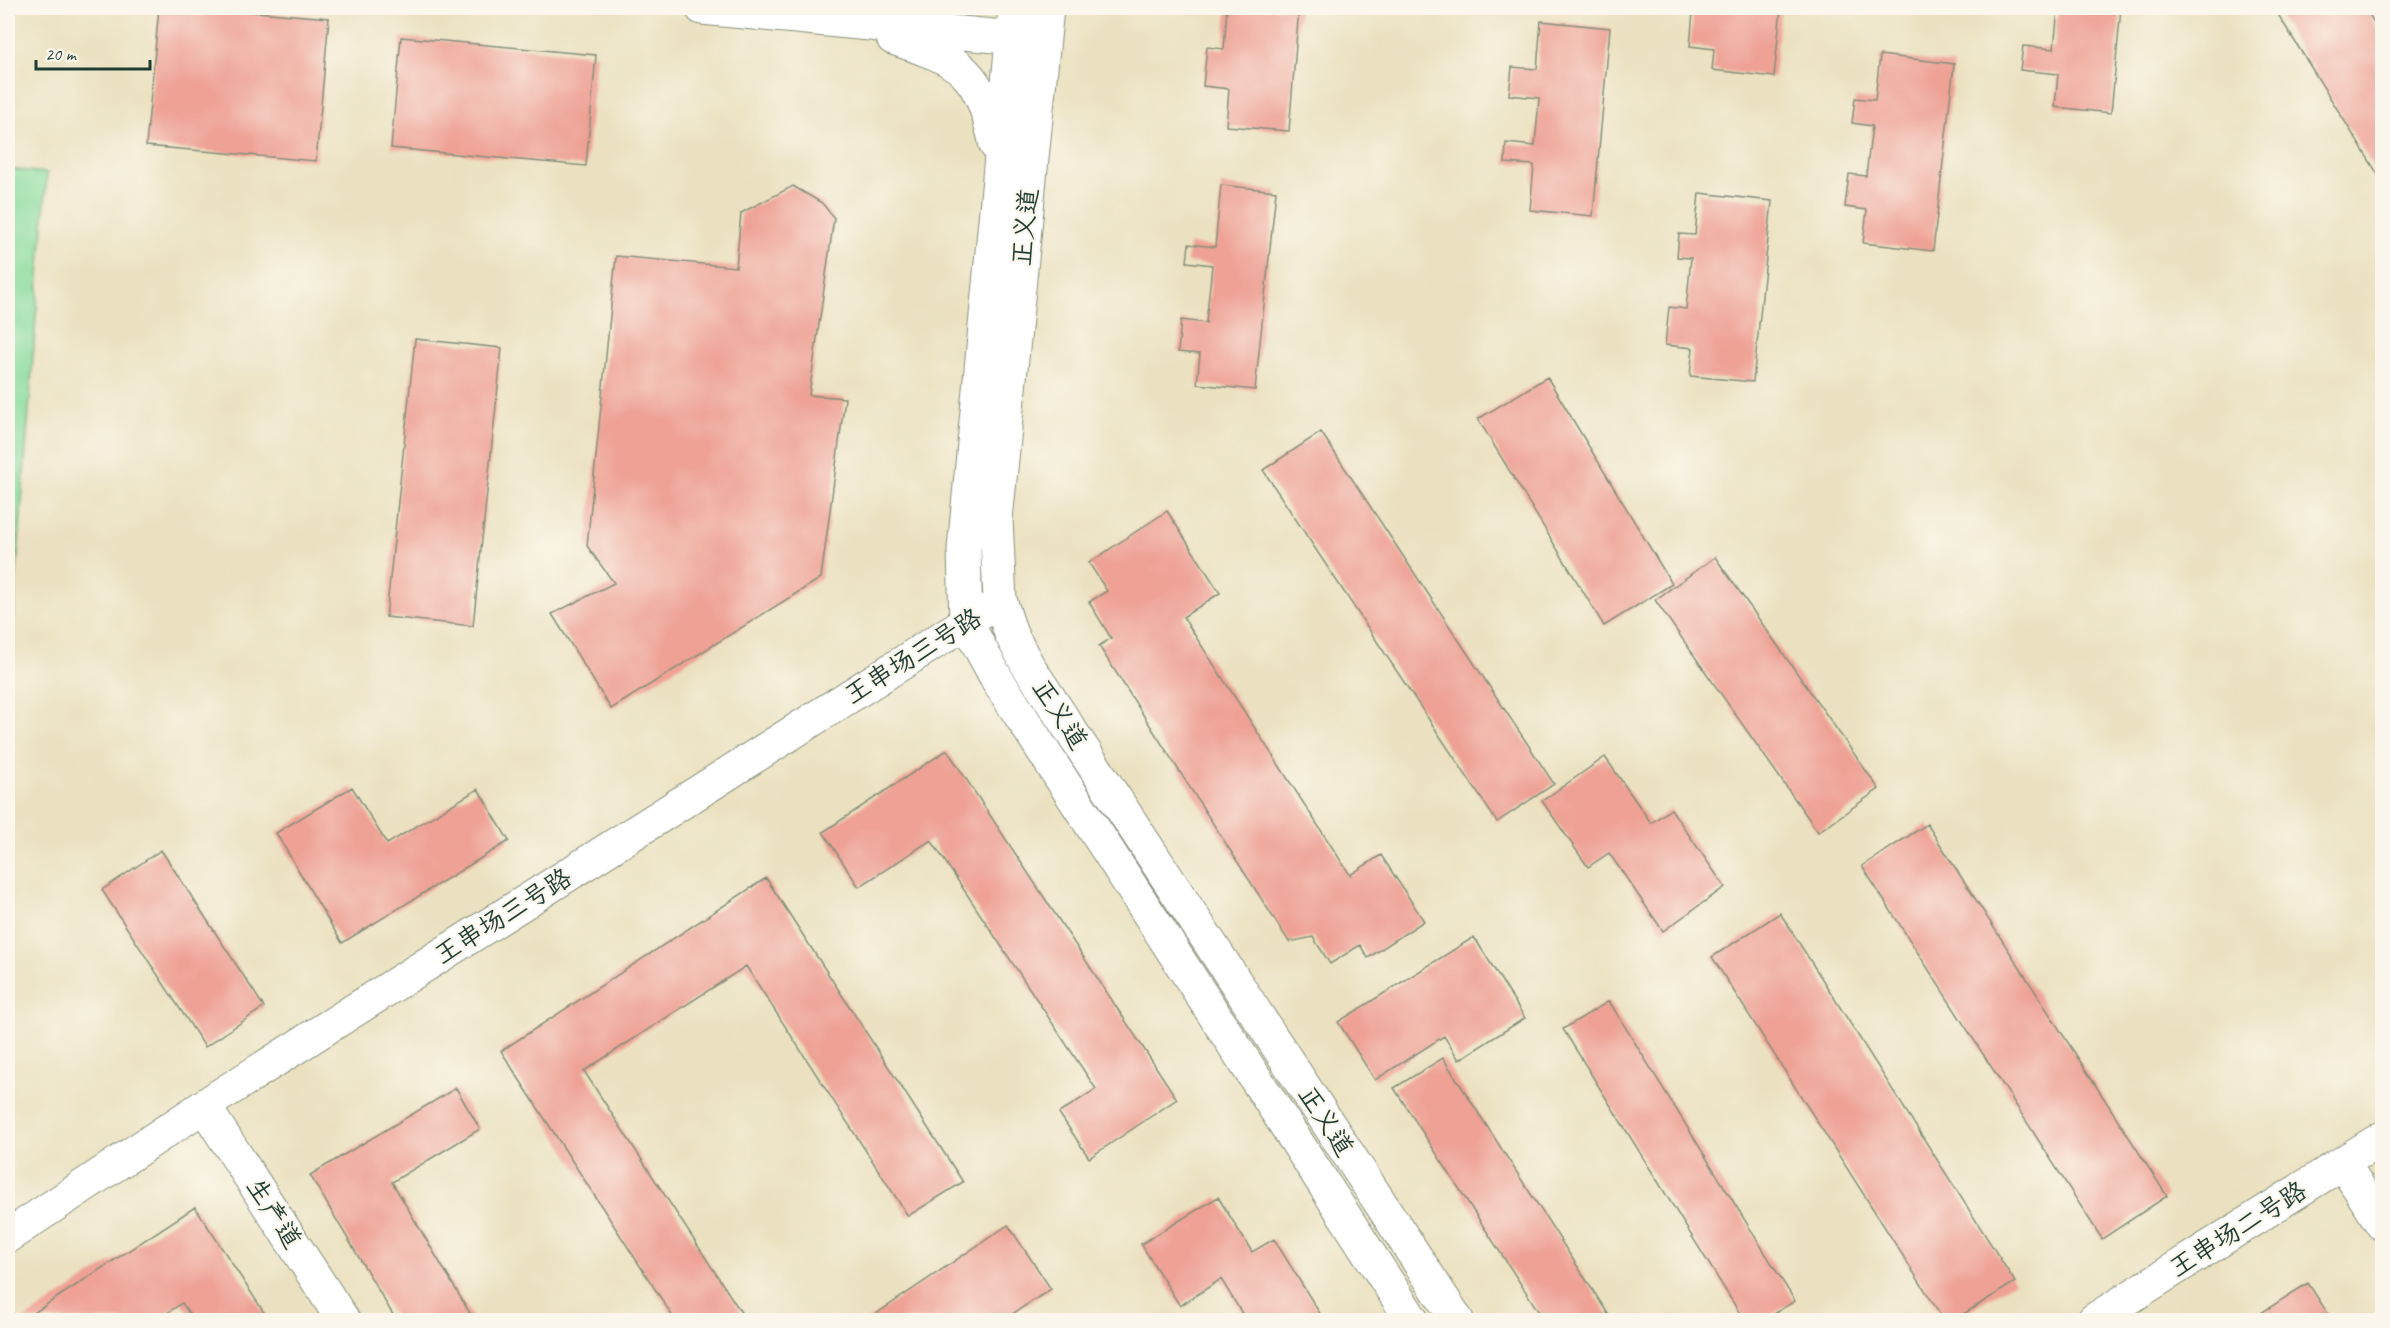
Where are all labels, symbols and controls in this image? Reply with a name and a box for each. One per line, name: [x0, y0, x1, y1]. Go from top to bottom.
scale bar: [36, 33, 150, 71]
text: 20 m: [45, 43, 78, 65]
street label: 正义道: [1005, 186, 1045, 268]
street label: 王串场三号路: [838, 601, 988, 711]
street label: 正义道: [1025, 672, 1095, 756]
street label: 王串场三号路: [428, 861, 578, 971]
street label: 正义道: [1291, 1079, 1361, 1163]
street label: 生产道: [239, 1171, 309, 1255]
street label: 王串场二号路: [2163, 1174, 2313, 1284]

